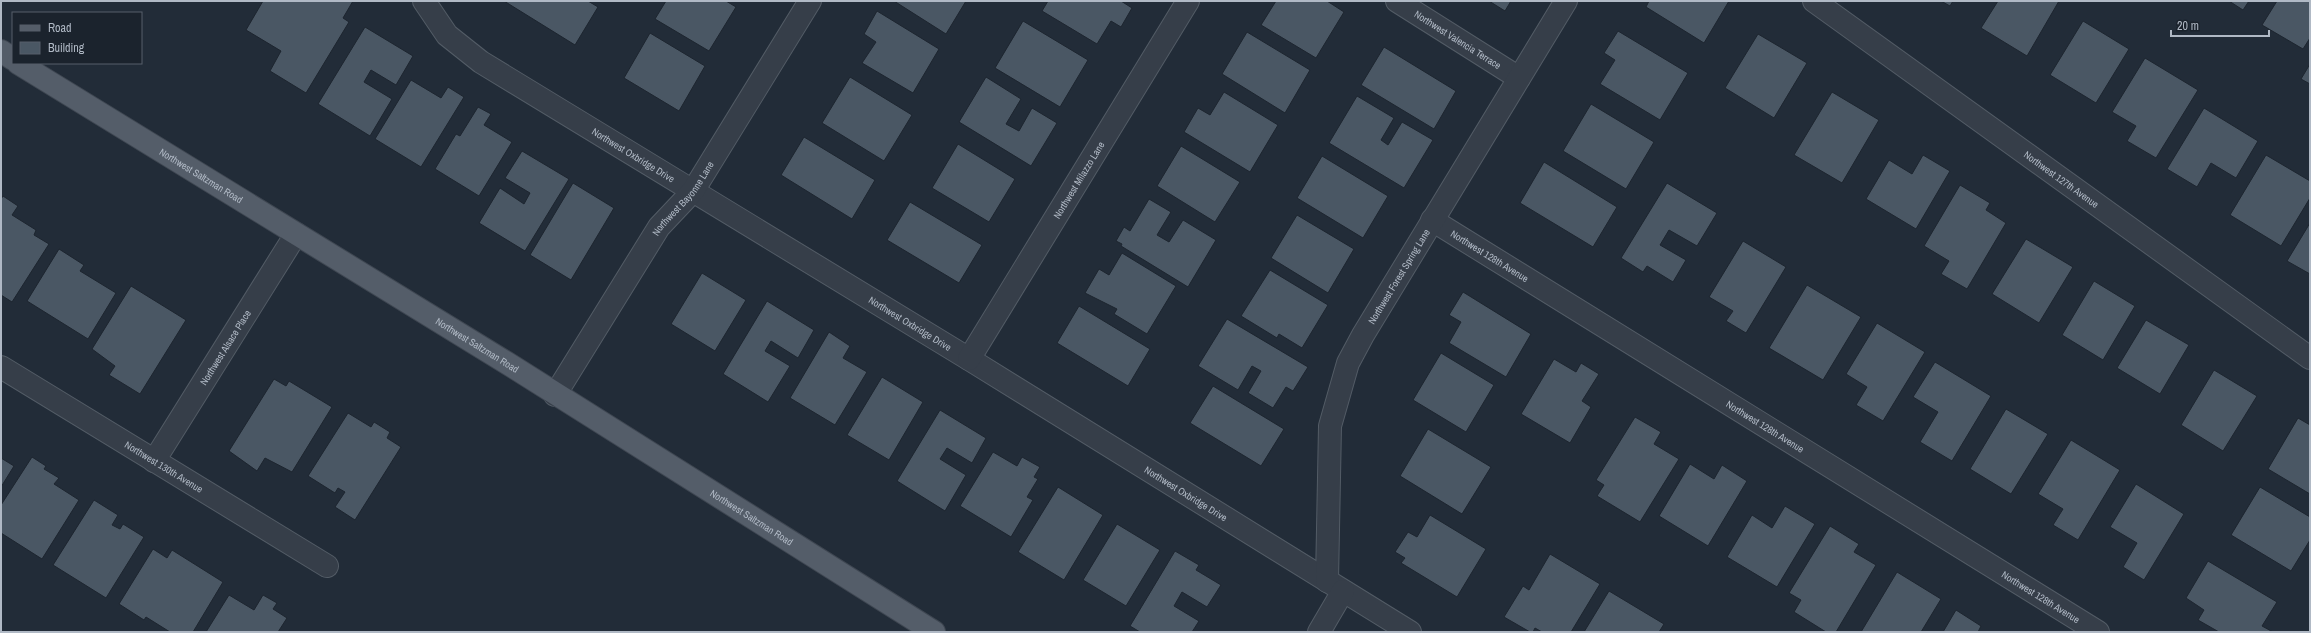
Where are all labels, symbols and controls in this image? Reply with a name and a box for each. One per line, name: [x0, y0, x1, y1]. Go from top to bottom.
street label: Northwest Valencia Terrace: [1412, 8, 1504, 72]
legend: [12, 12, 142, 64]
scale bar: [2171, 12, 2269, 38]
text: 20 m: [2177, 18, 2199, 34]
text: Road: [48, 20, 72, 36]
text: Building: [48, 40, 85, 56]
street label: Northwest Oxbridge Drive: [589, 125, 678, 186]
street label: Northwest Milazzo Lane: [1050, 139, 1108, 221]
street label: Northwest Saltzman Road: [157, 145, 245, 206]
street label: Northwest 127th Avenue: [2021, 148, 2102, 211]
street label: Northwest Bayonne Lane: [649, 159, 717, 238]
street label: Northwest Forest Spring Lane: [1365, 226, 1433, 327]
street label: Northwest 128th Avenue: [1448, 227, 1531, 285]
street label: Northwest Oxbridge Drive: [866, 293, 954, 354]
street label: Northwest Alsace Place: [197, 307, 254, 388]
street label: Northwest Saltzman Road: [433, 315, 521, 376]
street label: Northwest 128th Avenue: [1724, 398, 1807, 456]
street label: Northwest 130th Avenue: [122, 438, 206, 496]
street label: Northwest Oxbridge Drive: [1142, 463, 1230, 525]
street label: Northwest Saltzman Road: [708, 487, 795, 549]
street label: Northwest 128th Avenue: [1999, 568, 2082, 626]

